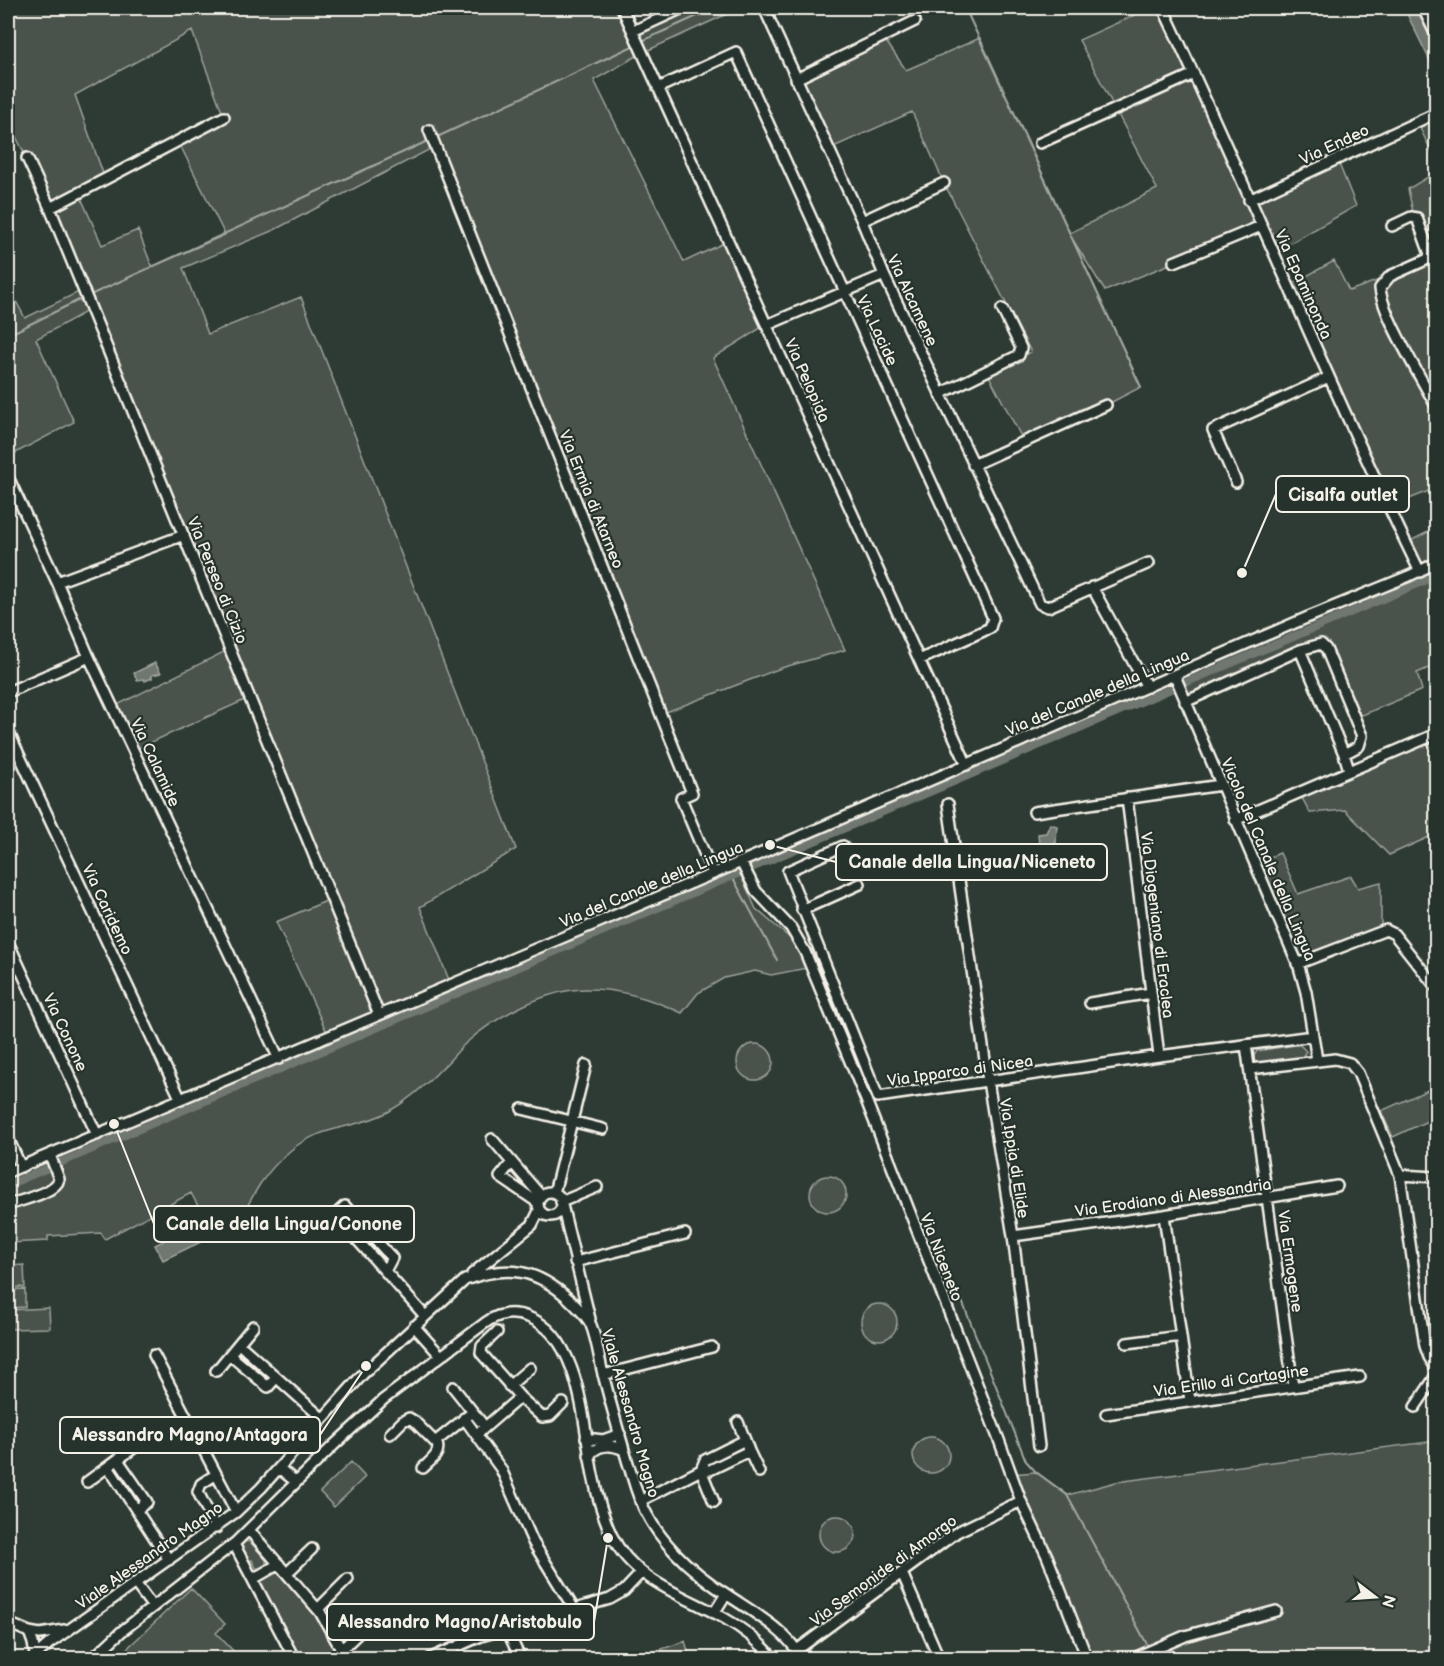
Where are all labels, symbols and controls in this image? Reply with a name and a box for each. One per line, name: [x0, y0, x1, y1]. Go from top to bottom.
street label: Via Endeo: [1297, 121, 1372, 170]
street label: Via Epaminonda: [1270, 227, 1335, 342]
street label: Via Alcamene: [882, 252, 941, 350]
street label: Via Lacide: [852, 292, 901, 369]
street label: Via Pelopida: [780, 336, 834, 425]
street label: Via Ermia di Atarneo: [554, 428, 627, 572]
callout: Cisalfa outlet: [1276, 476, 1409, 512]
text: Cisalfa outlet: [1288, 485, 1398, 506]
street label: Via Perseo di Cizio: [182, 514, 251, 647]
street label: Via del Canale della Lingua: [1003, 646, 1192, 741]
street label: Via Calamide: [126, 715, 184, 810]
street label: Vicolo del Canale della Lingua: [1216, 755, 1319, 964]
street label: Via Diogeniano di Eraclea: [1136, 831, 1177, 1019]
street label: Via del Canale della Lingua: [557, 838, 746, 933]
callout: Canale della Lingua/Niceneto: [836, 844, 1107, 880]
text: Canale della Lingua/Niceneto: [849, 852, 1095, 873]
street label: Via Caridemo: [77, 861, 136, 958]
street label: Via Conone: [38, 991, 91, 1075]
street label: Via Ipparco di Nicea: [886, 1052, 1034, 1091]
street label: Via Ippia di Elide: [995, 1097, 1032, 1220]
street label: Via Erodiano di Alessandria: [1074, 1175, 1273, 1222]
callout: Canale della Lingua/Conone: [154, 1206, 414, 1242]
street label: Via Ermogene: [1273, 1209, 1306, 1314]
street label: Via Niceneto: [915, 1211, 966, 1304]
text: Canale della Lingua/Conone: [166, 1214, 402, 1235]
street label: Viale Alessandro Magno: [596, 1327, 663, 1500]
street label: Via Erillo di Cartagine: [1153, 1361, 1310, 1402]
callout: Alessandro Magno/Antagora: [60, 1417, 320, 1453]
text: Alessandro Magno/Antagora: [71, 1425, 308, 1446]
street label: Viale Alessandro Magno: [73, 1498, 227, 1614]
street label: Via Semonide di Amorgo: [807, 1511, 961, 1631]
north arrow: [1345, 1567, 1405, 1627]
text: N: [1377, 1592, 1399, 1609]
callout: Alessandro Magno/Aristobulo: [327, 1604, 594, 1640]
text: Alessandro Magno/Aristobulo: [337, 1612, 582, 1633]

